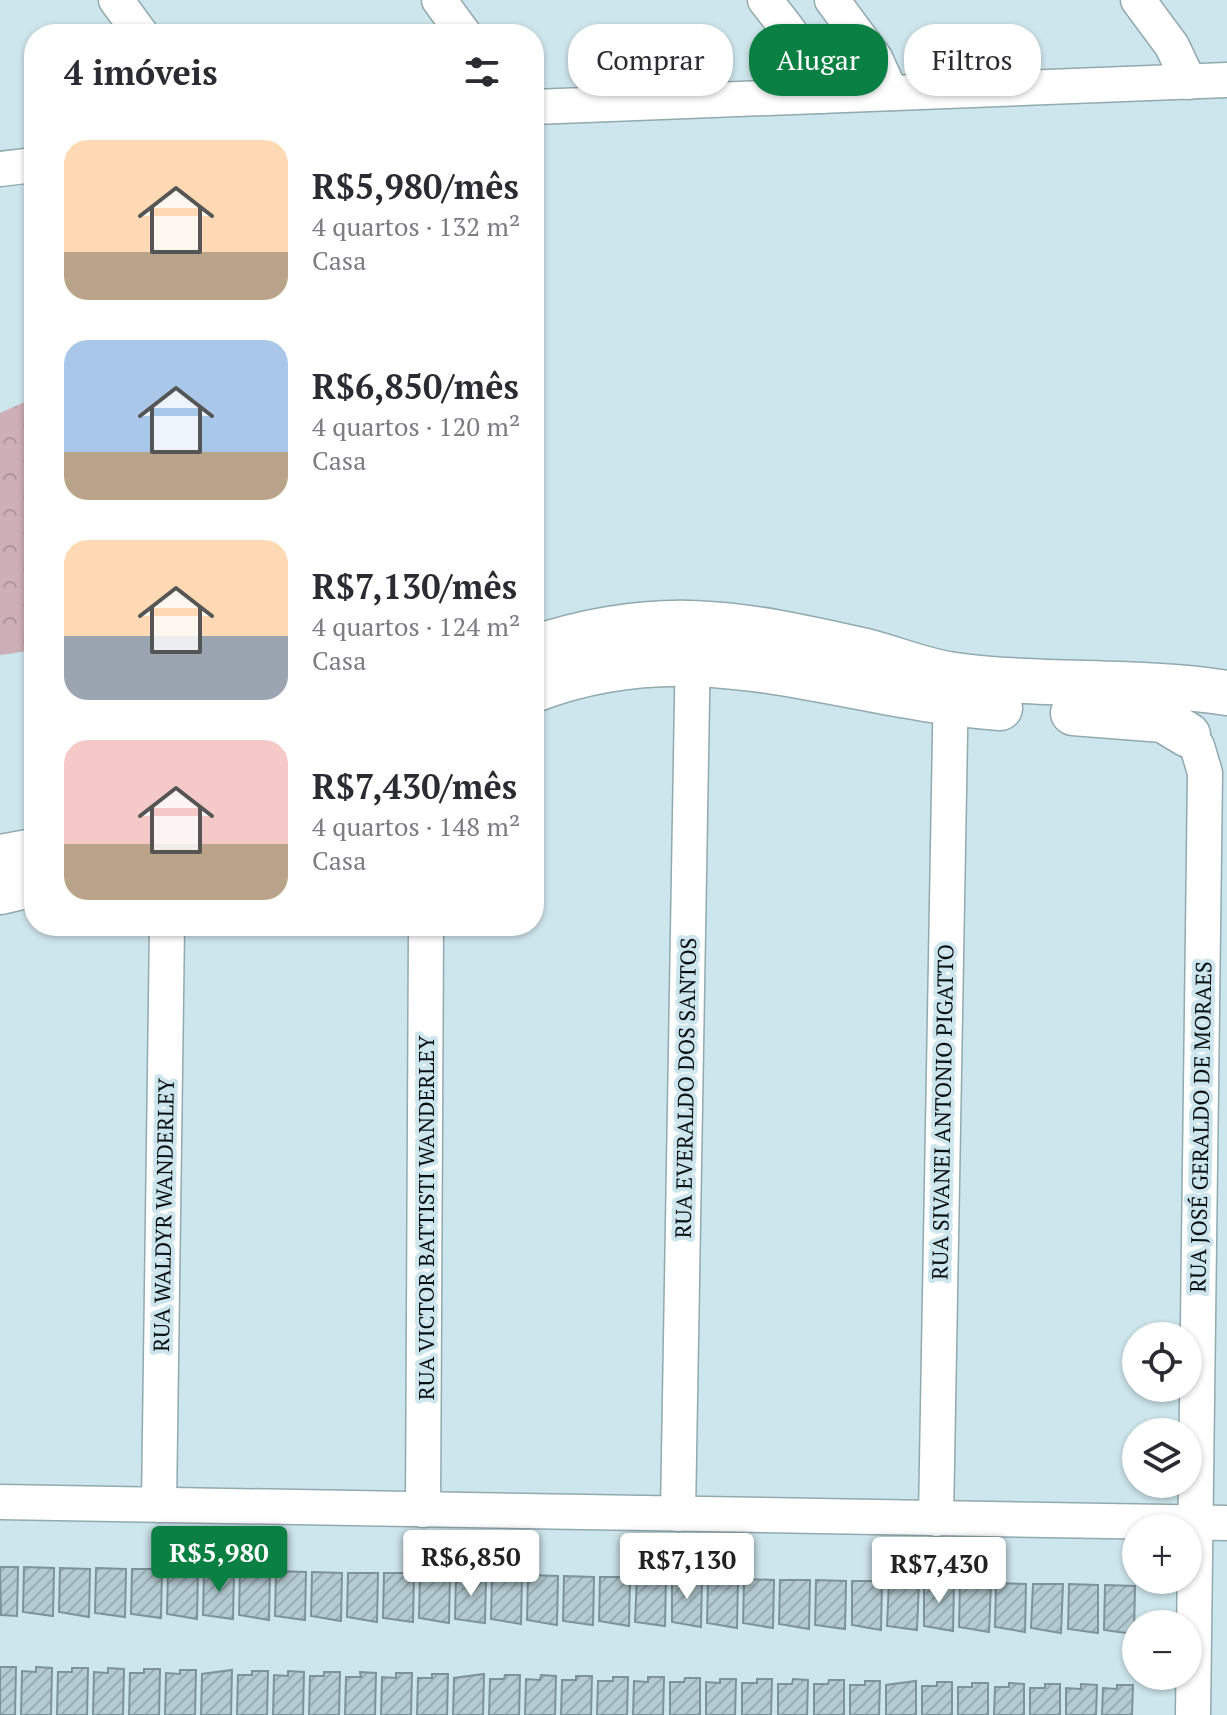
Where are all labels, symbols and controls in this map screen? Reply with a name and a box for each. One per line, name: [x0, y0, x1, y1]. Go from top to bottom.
chip: Comprar: [568, 24, 733, 96]
chip: Alugar: [749, 24, 888, 96]
chip: Filtros: [904, 24, 1041, 96]
text: 4 imóveis: [64, 50, 218, 95]
icon: filters: [460, 50, 504, 94]
text: R$5,980/mês: [312, 164, 519, 209]
icon: home: [128, 172, 224, 268]
text: 4 quartos · 132 m²: [312, 209, 520, 243]
text: Casa: [312, 243, 366, 277]
text: R$6,850/mês: [312, 364, 519, 409]
icon: home: [128, 372, 224, 468]
text: 4 quartos · 120 m²: [312, 409, 520, 443]
text: Casa: [312, 443, 366, 477]
text: R$7,130/mês: [312, 564, 517, 609]
icon: home: [128, 572, 224, 668]
text: 4 quartos · 124 m²: [312, 609, 520, 643]
text: Casa: [312, 643, 366, 677]
text: R$7,430/mês: [312, 764, 517, 809]
icon: home: [128, 772, 224, 868]
text: 4 quartos · 148 m²: [312, 809, 520, 843]
text: Casa: [312, 843, 366, 877]
street label: RUA EVERALDO DOS SANTOS: [668, 937, 702, 1239]
street label: RUA SIVANEI ANTONIO PIGATTO: [925, 944, 959, 1280]
street label: RUA JOSÉ GERALDO DE MORAES: [1183, 961, 1217, 1293]
street label: RUA VICTOR BATTISTI WANDERLEY: [411, 1035, 440, 1400]
street label: RUA WALDYR WANDERLEY: [146, 1077, 180, 1352]
map controls: [1122, 1322, 1202, 1690]
button: locate: [1122, 1322, 1202, 1402]
button: layers: [1122, 1418, 1202, 1498]
button: +: [1122, 1514, 1202, 1594]
pin: R$5,980: [145, 1526, 293, 1594]
pin: R$6,850: [397, 1530, 545, 1598]
pin: R$7,130: [613, 1533, 761, 1601]
text: R$5,980: [169, 1535, 269, 1569]
pin: R$7,430: [865, 1537, 1013, 1605]
text: R$6,850: [421, 1539, 521, 1573]
text: R$7,130: [638, 1542, 736, 1576]
text: R$7,430: [890, 1546, 988, 1580]
button: −: [1122, 1610, 1202, 1690]

